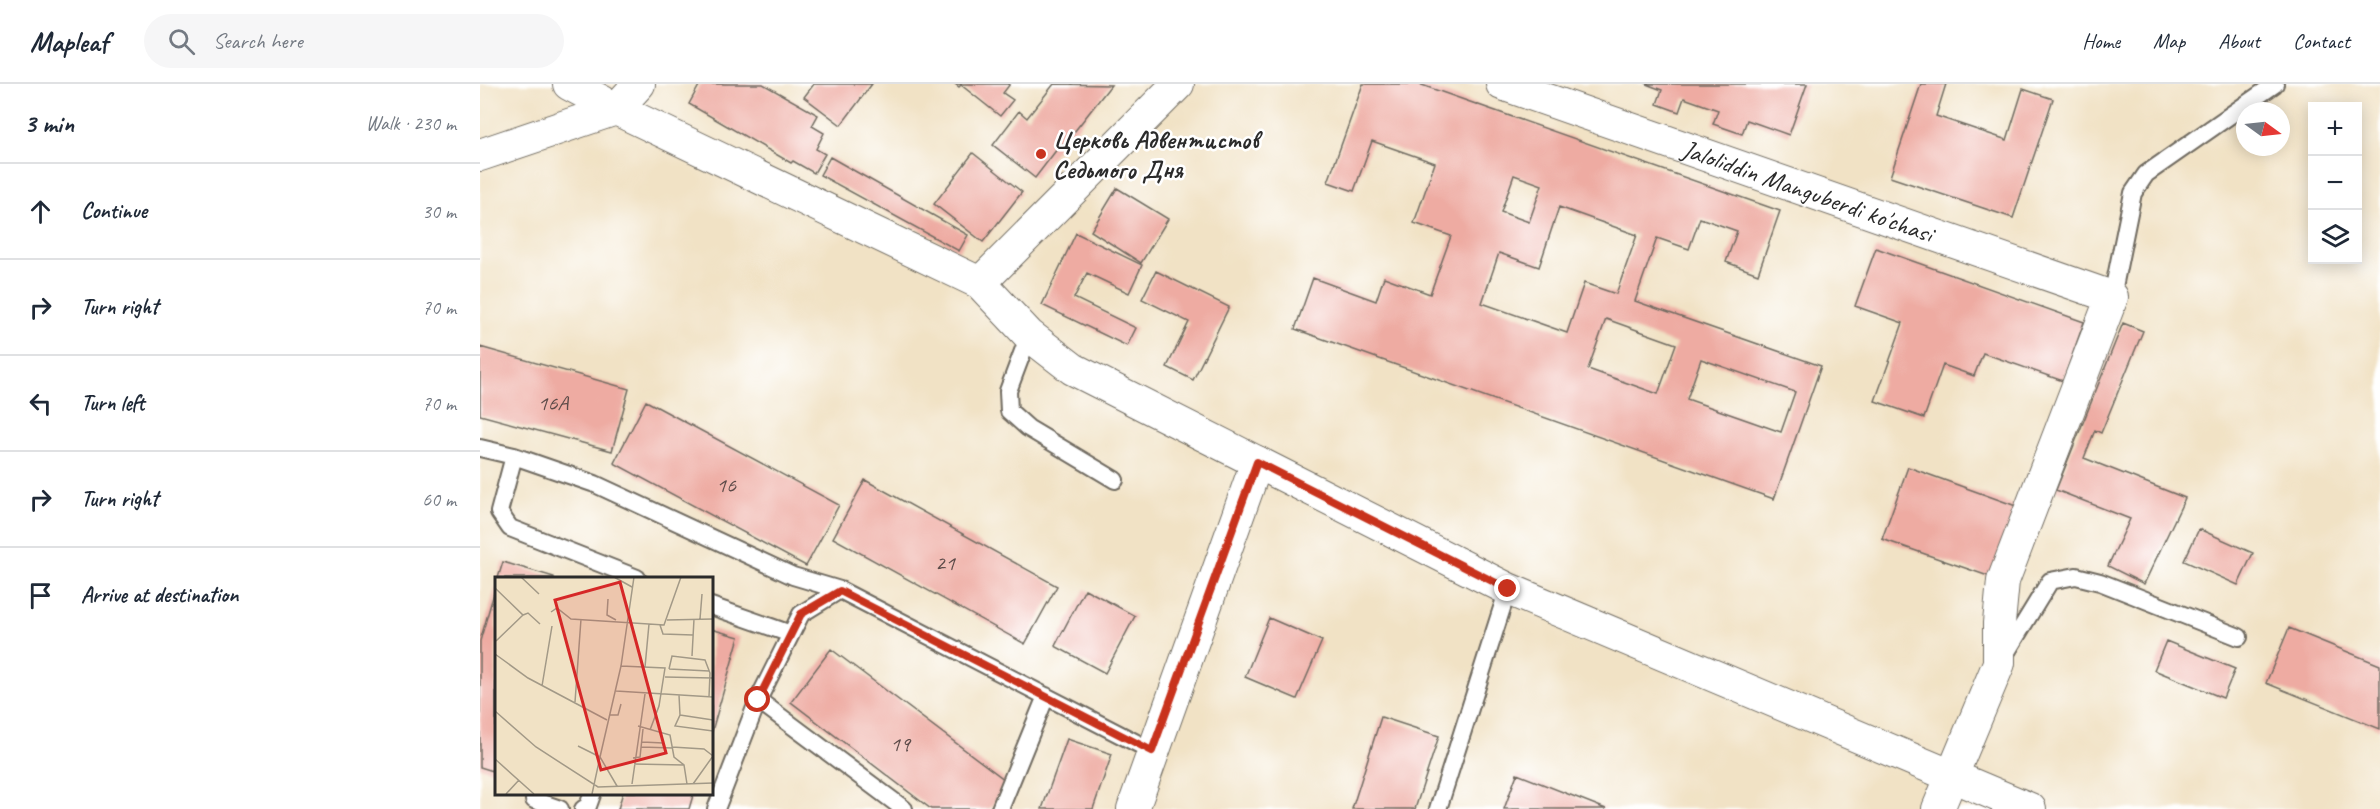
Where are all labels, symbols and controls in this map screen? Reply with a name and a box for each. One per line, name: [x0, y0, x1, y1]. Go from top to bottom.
search box: [144, 14, 564, 68]
text: Mapleaf: [30, 24, 108, 59]
icon: search: [165, 25, 198, 58]
text: Search here: [213, 27, 303, 55]
text: Home: [2082, 28, 2120, 54]
text: Map: [2153, 28, 2185, 54]
text: About: [2218, 28, 2260, 54]
text: Contact: [2293, 28, 2350, 54]
north arrow: [2236, 102, 2290, 156]
map controls: [2308, 102, 2362, 264]
button: +: [2308, 102, 2362, 156]
text: 3 min: [24, 107, 74, 140]
text: Walk · 230 m: [366, 111, 456, 136]
place label: Церковь Адвентистов Седьмого Дня: [1053, 123, 1263, 186]
street label: Jaloliddin Manguberdi ko'chasi: [1676, 132, 1940, 251]
marker: Церковь Адвентистов Седьмого Дня: [1034, 147, 1048, 161]
button: −: [2308, 156, 2362, 210]
icon: ahead: [24, 195, 57, 228]
text: Continue: [81, 197, 147, 225]
text: 30 m: [422, 199, 456, 224]
button: layers: [2308, 210, 2362, 264]
icon: right: [24, 291, 57, 324]
text: Turn right: [81, 293, 158, 321]
text: 70 m: [422, 295, 456, 320]
icon: left: [24, 387, 57, 420]
text: Turn left: [81, 389, 145, 417]
house number: 16А: [538, 389, 569, 417]
text: 70 m: [422, 391, 456, 416]
house number: 16: [716, 471, 737, 499]
icon: right: [24, 483, 57, 516]
text: Turn right: [81, 485, 158, 513]
text: 60 m: [422, 487, 456, 512]
house number: 21: [935, 549, 956, 577]
route end: [1494, 575, 1520, 601]
inset map: [495, 577, 712, 794]
icon: arrive: [24, 579, 57, 612]
text: Arrive at destination: [81, 581, 238, 609]
route start: [744, 686, 770, 712]
house number: 19: [890, 730, 912, 758]

